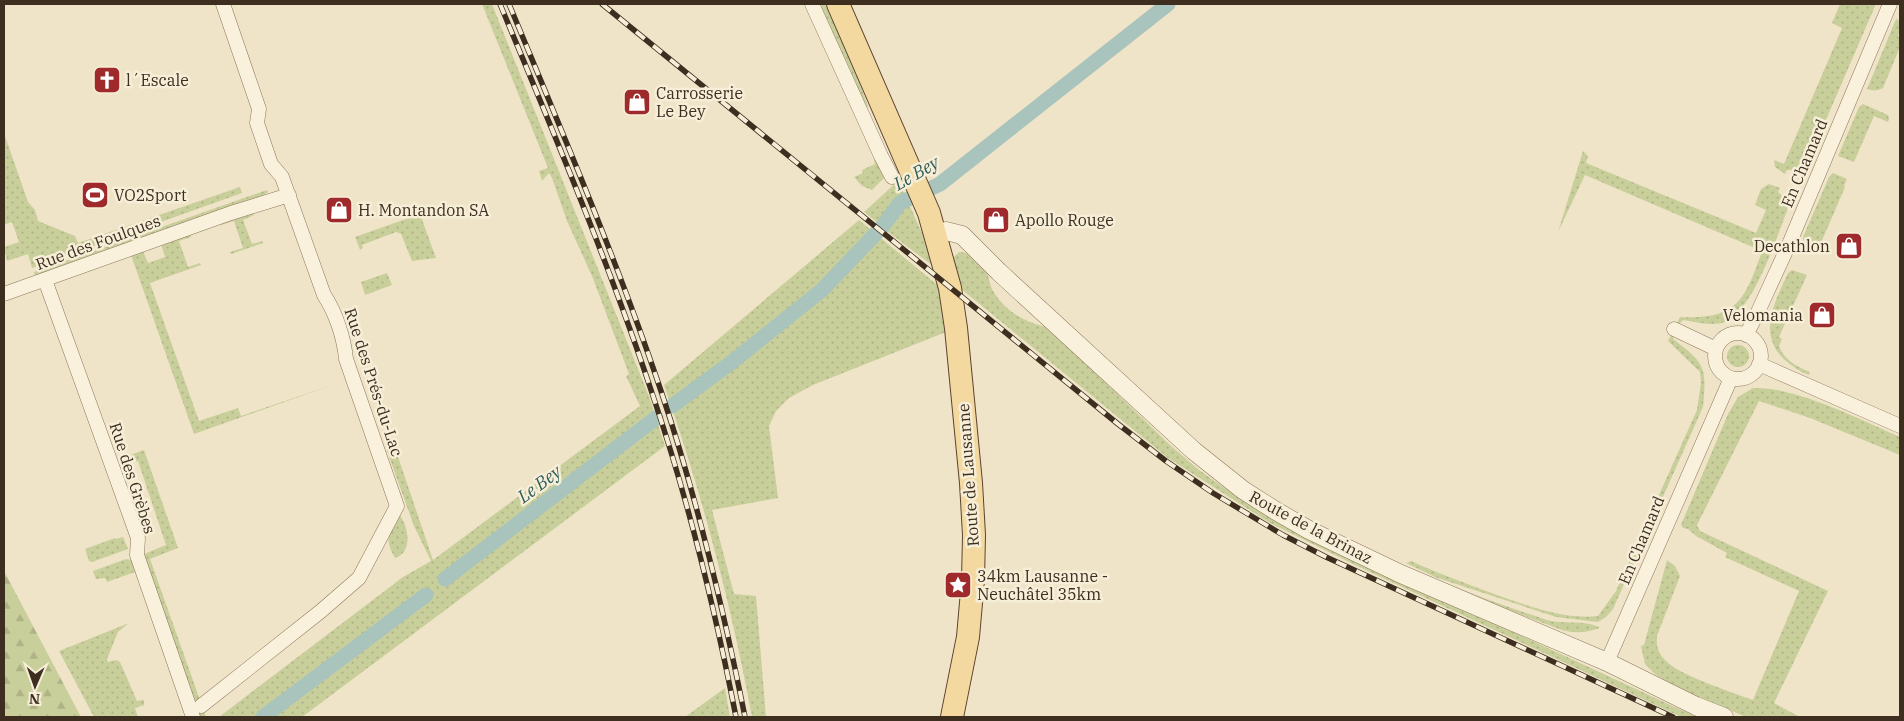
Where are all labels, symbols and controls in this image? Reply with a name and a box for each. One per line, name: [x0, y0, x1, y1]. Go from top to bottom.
church icon: l´Escale: [92, 65, 122, 95]
place label: l´Escale: [126, 70, 189, 90]
place label: Carrosserie Le Bey: [656, 83, 743, 121]
shop icon: Carrosserie Le Bey: [622, 87, 652, 117]
street label: En Chamard: [1776, 116, 1832, 210]
water label: Le Bey: [888, 150, 944, 196]
sports icon: VO2Sport: [80, 180, 110, 210]
place label: VO2Sport: [114, 185, 187, 205]
shop icon: H. Montandon SA: [324, 195, 354, 225]
place label: H. Montandon SA: [358, 200, 489, 220]
shop icon: Apollo Rouge: [981, 205, 1011, 235]
street label: Rue des Foulques: [33, 210, 163, 274]
place label: Apollo Rouge: [1015, 210, 1114, 230]
shop icon: Decathlon: [1834, 231, 1864, 261]
place label: Decathlon: [1754, 236, 1830, 256]
shop icon: Velomania: [1807, 300, 1837, 330]
street label: Rue des Prés-du-Lac: [341, 305, 407, 459]
place label: Velomania: [1723, 305, 1803, 325]
street label: Route de Lausanne: [953, 403, 983, 547]
street label: Rue des Grèbes: [106, 420, 160, 536]
water label: Le Bey: [512, 459, 567, 508]
street label: Route de la Brinaz: [1246, 486, 1376, 568]
street label: En Chamard: [1613, 493, 1669, 587]
place label: 34km Lausanne - Neuchâtel 35km: [977, 566, 1108, 604]
place icon: 34km Lausanne - Neuchâtel 35km: [943, 570, 973, 600]
north arrow: [10, 661, 60, 711]
text: N: [29, 690, 40, 708]

